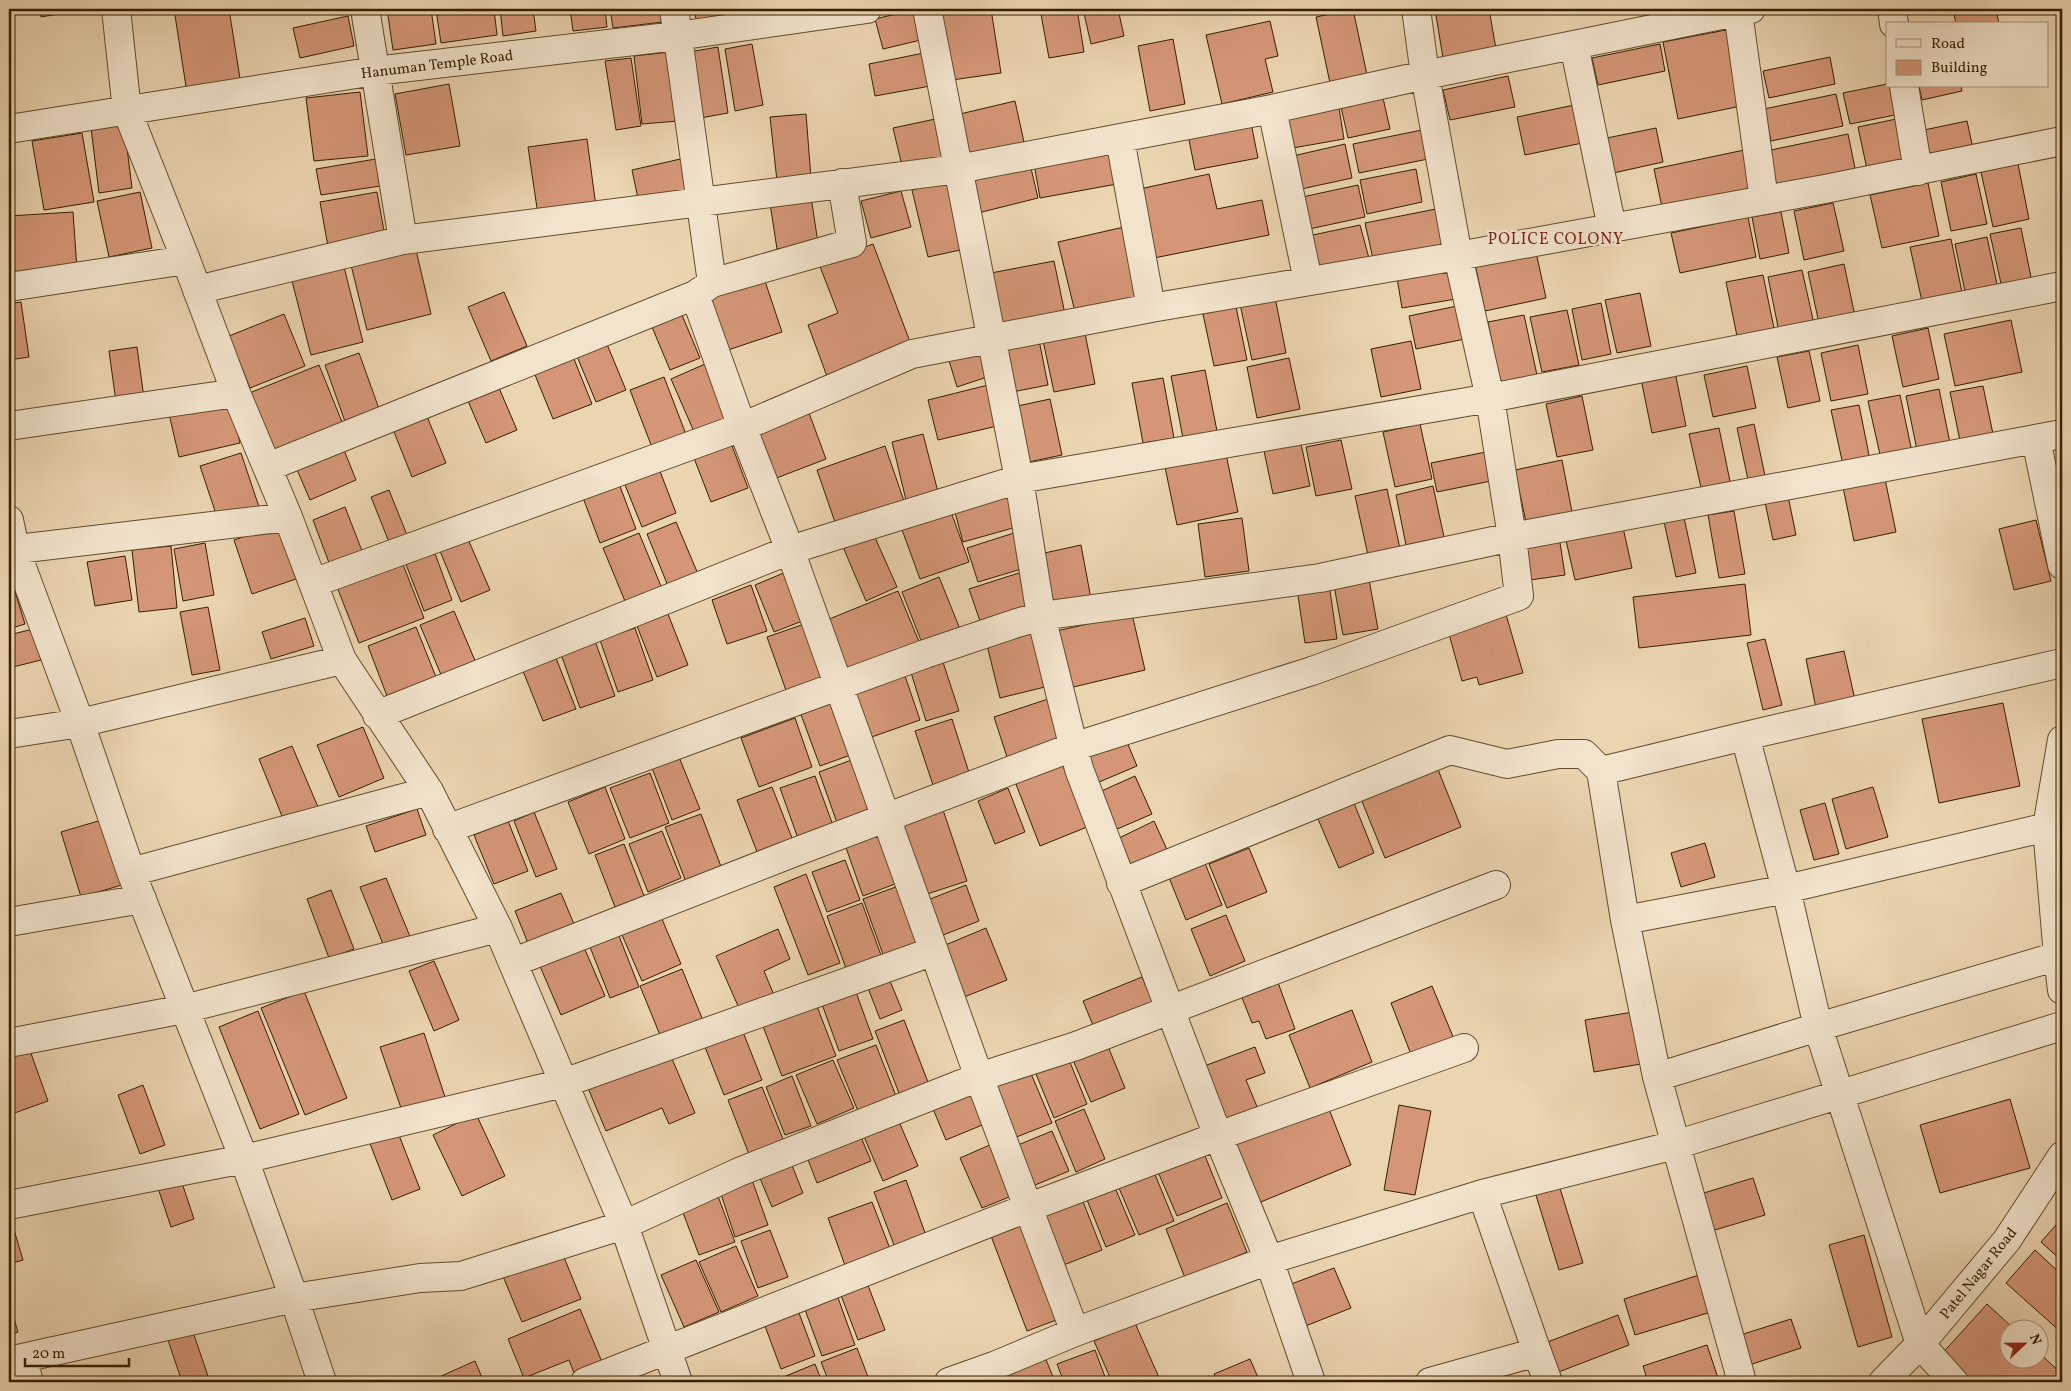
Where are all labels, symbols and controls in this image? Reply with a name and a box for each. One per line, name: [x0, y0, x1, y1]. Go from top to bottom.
legend: [1886, 22, 2048, 88]
text: Road: [1931, 34, 1965, 55]
street label: Hanuman Temple Road: [360, 46, 515, 85]
text: Building: [1931, 58, 1988, 79]
district label: POLICE COLONY: [1488, 229, 1624, 251]
street label: Patel Nagar Road: [1936, 1224, 2023, 1324]
north arrow: [1998, 1318, 2048, 1368]
text: N: [2024, 1331, 2045, 1348]
scale bar: [25, 1336, 129, 1368]
text: 20 m: [32, 1344, 65, 1365]

